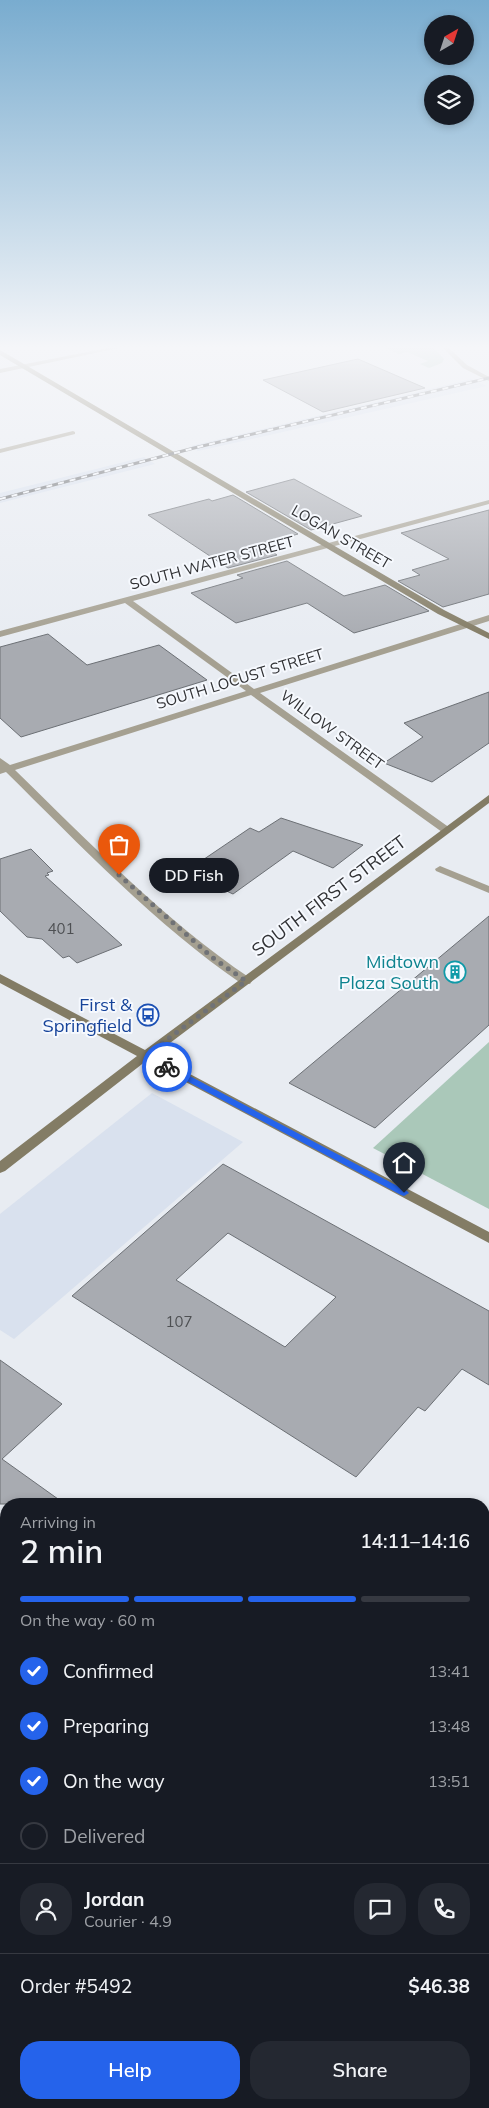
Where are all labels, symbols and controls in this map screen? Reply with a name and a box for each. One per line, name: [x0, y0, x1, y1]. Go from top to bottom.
north arrow: [424, 15, 474, 65]
map controls: [424, 15, 474, 125]
button: layers: [424, 75, 474, 125]
street label: LOGAN STREET: [288, 500, 394, 573]
street label: SOUTH WATER STREET: [128, 531, 296, 594]
street label: SOUTH LOCUST STREET: [154, 644, 326, 713]
street label: WILLOW STREET: [277, 686, 388, 774]
pin: [98, 824, 140, 875]
street label: SOUTH FIRST STREET: [247, 830, 411, 961]
icon: bag: [105, 831, 133, 859]
callout: DD Fish: [149, 858, 239, 892]
text: DD Fish: [165, 865, 223, 885]
house number: 401: [47, 919, 75, 938]
place label: Midtown Plaza South: [339, 950, 439, 994]
building icon: Midtown Plaza South: [443, 960, 467, 984]
place label: First & Springfield: [43, 993, 133, 1037]
bus stop icon: First & Springfield: [136, 1003, 160, 1027]
courier: [142, 1042, 192, 1092]
icon: bike: [153, 1053, 181, 1081]
pin: [383, 1142, 425, 1193]
icon: home: [390, 1149, 418, 1177]
house number: 107: [165, 1312, 193, 1331]
text: Arriving in: [20, 1512, 96, 1532]
text: 14:11–14:16: [360, 1529, 470, 1553]
text: 2 min: [20, 1531, 103, 1571]
text: On the way · 60 m: [20, 1610, 155, 1630]
icon: check: [20, 1657, 48, 1685]
text: Confirmed: [63, 1659, 154, 1683]
text: 13:41: [428, 1661, 470, 1681]
icon: check: [20, 1712, 48, 1740]
text: Preparing: [63, 1714, 149, 1738]
text: 13:48: [428, 1716, 470, 1736]
icon: check: [20, 1767, 48, 1795]
text: On the way: [63, 1769, 165, 1793]
text: 13:51: [428, 1771, 470, 1791]
text: Delivered: [63, 1824, 145, 1848]
button: person: [20, 1883, 72, 1935]
button: chat: [354, 1883, 406, 1935]
button: phone: [418, 1883, 470, 1935]
text: Jordan: [84, 1887, 144, 1911]
text: Courier · 4.9: [84, 1911, 172, 1931]
text: Order #5492: [20, 1974, 132, 1998]
text: $46.38: [408, 1974, 470, 1998]
button: Help: [20, 2041, 240, 2099]
button: Share: [250, 2041, 470, 2099]

